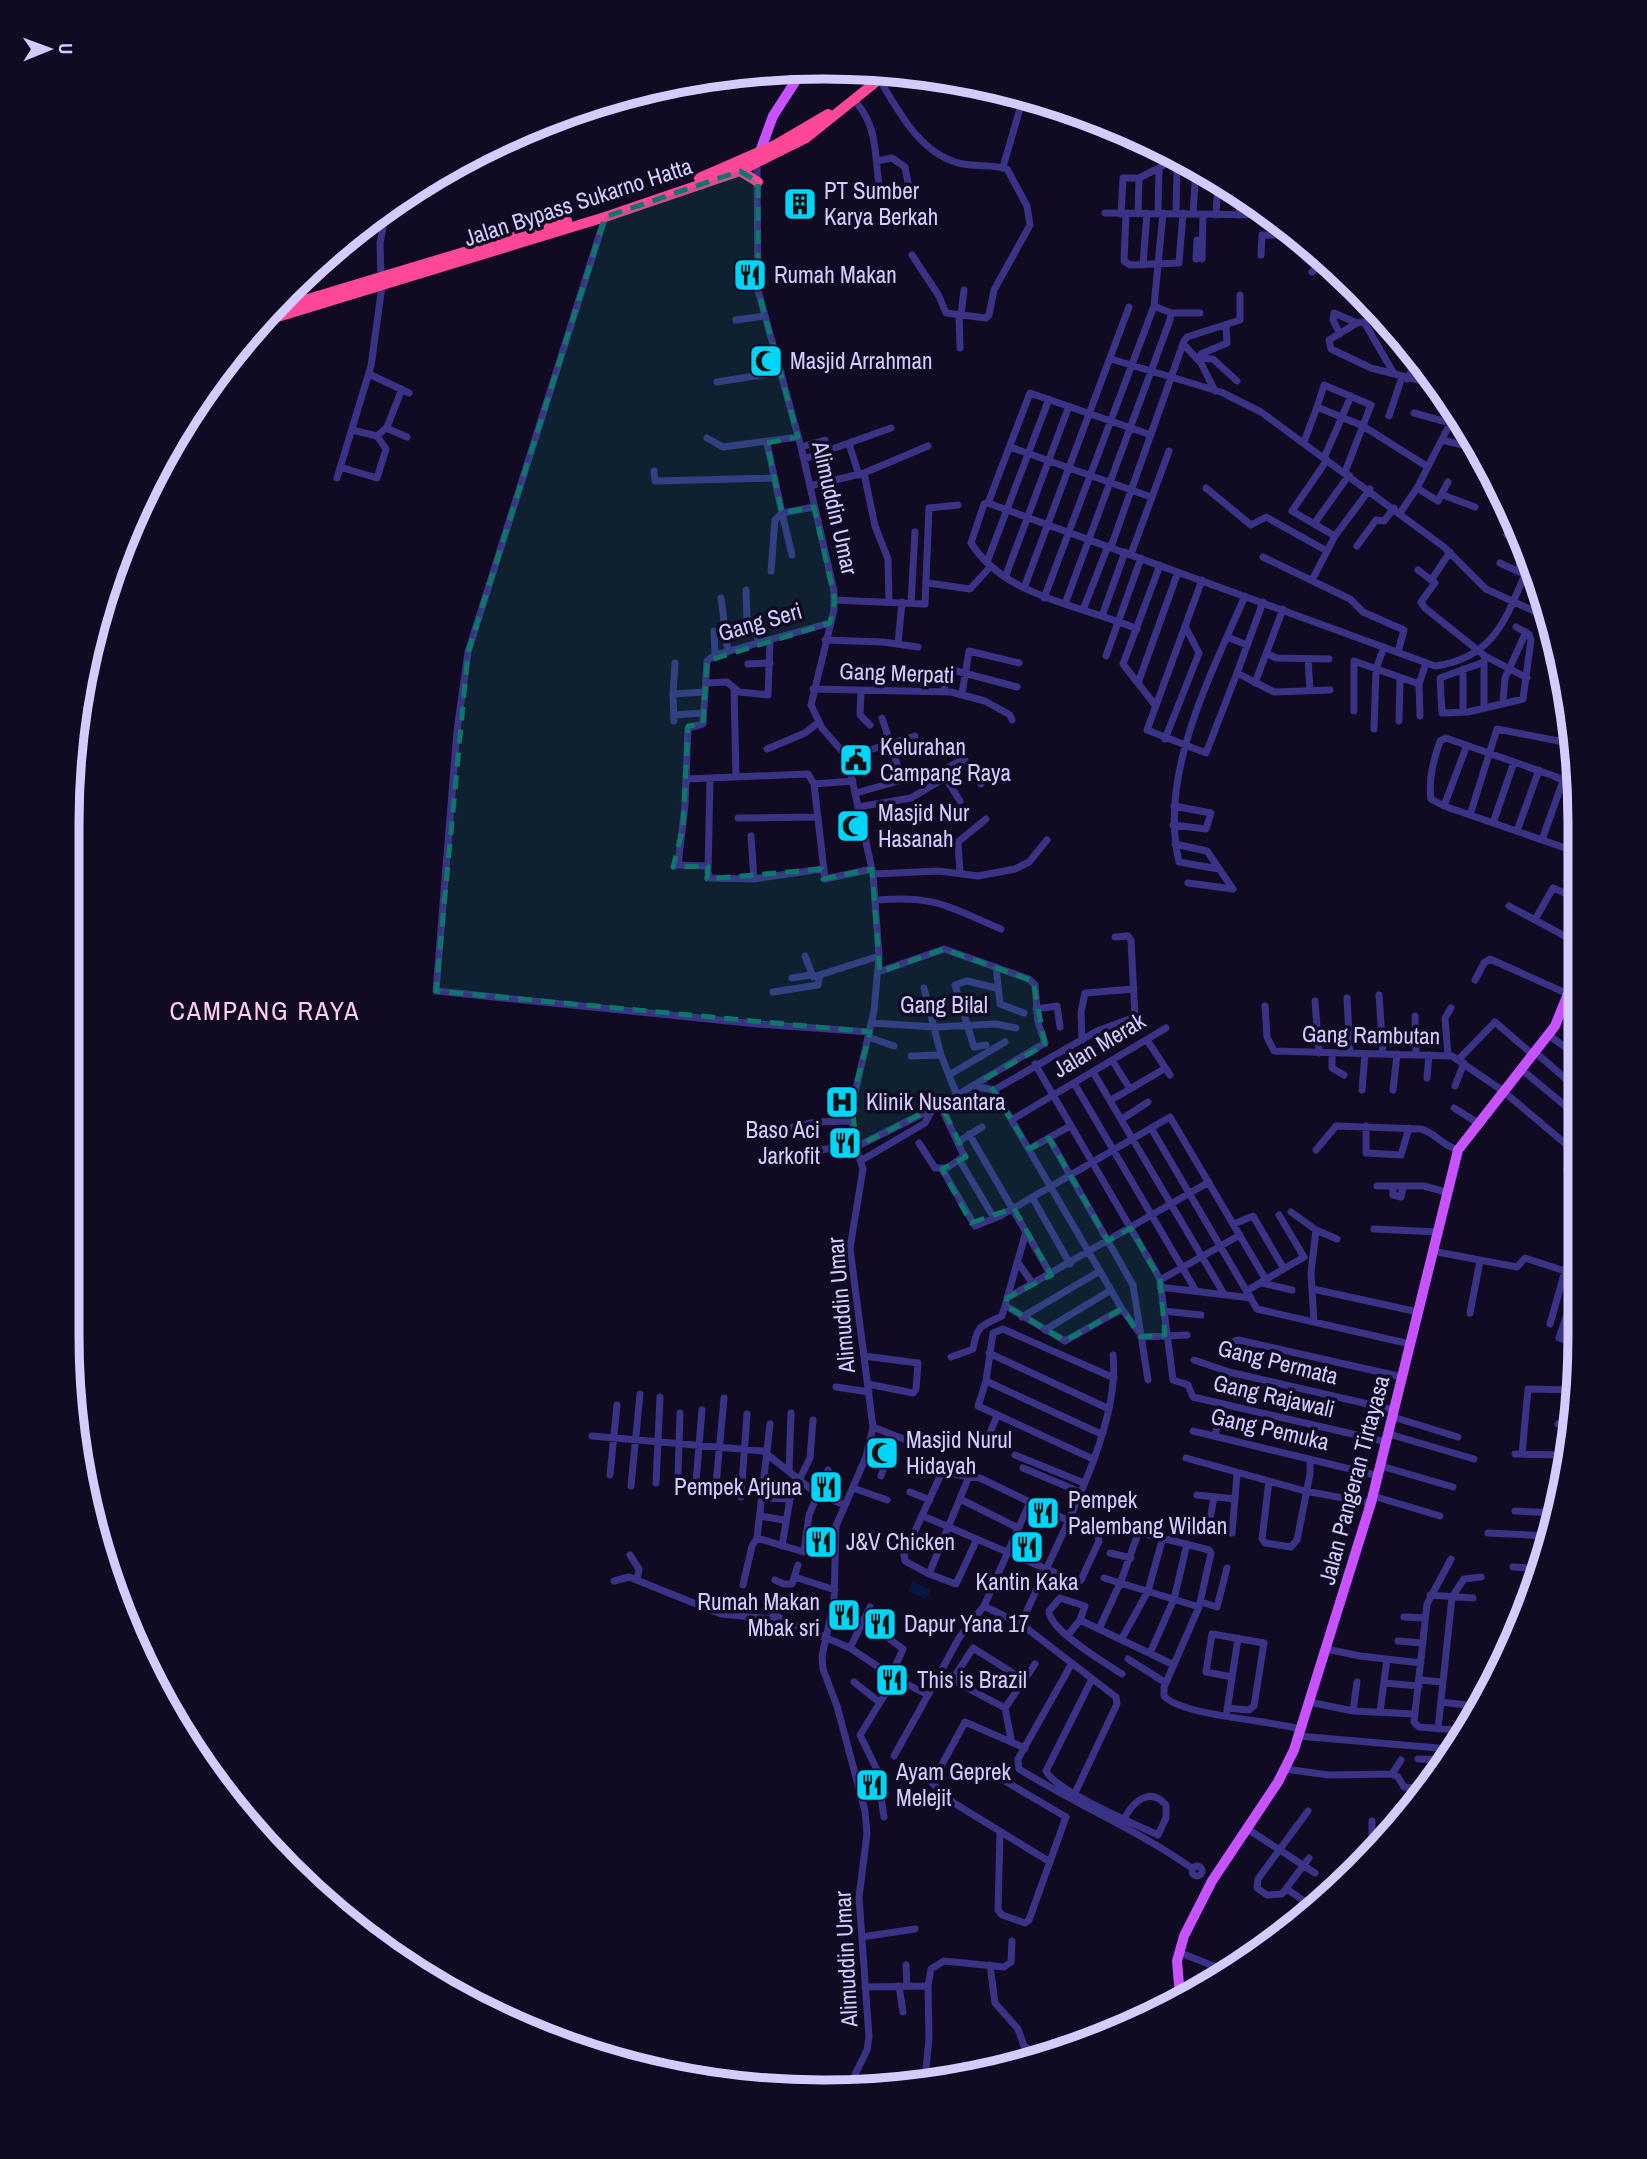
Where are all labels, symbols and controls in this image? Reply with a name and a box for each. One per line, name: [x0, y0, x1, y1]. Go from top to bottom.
north arrow: [14, 14, 84, 84]
text: U: [53, 43, 79, 55]
street label: Jalan Bypass Sukarno Hatta: [460, 150, 696, 253]
place label: PT Sumber Karya Berkah: [824, 175, 938, 232]
building icon: PT Sumber Karya Berkah: [781, 185, 819, 223]
restaurant icon: Rumah Makan: [731, 256, 769, 294]
place label: Rumah Makan: [774, 259, 897, 290]
mosque icon: Masjid Arrahman: [747, 342, 785, 380]
place label: Masjid Arrahman: [790, 345, 933, 376]
street label: Alimuddin Umar: [805, 437, 866, 578]
street label: Gang Seri: [714, 595, 805, 648]
street label: Gang Merpati: [839, 655, 955, 690]
place label: Kelurahan Campang Raya: [880, 731, 1012, 788]
public building icon: Kelurahan Campang Raya: [837, 741, 875, 779]
place label: Masjid Nur Hasanah: [878, 797, 970, 854]
mosque icon: Masjid Nur Hasanah: [834, 807, 872, 845]
street label: Gang Bilal: [900, 989, 988, 1020]
district label: CAMPANG RAYA: [169, 993, 361, 1028]
street label: Jalan Merak: [1047, 1005, 1151, 1084]
street label: Gang Rambutan: [1302, 1018, 1440, 1051]
hospital icon: Klinik Nusantara: [823, 1083, 861, 1121]
place label: Klinik Nusantara: [866, 1086, 1006, 1117]
place label: Baso Aci Jarkofit: [746, 1114, 820, 1171]
restaurant icon: Baso Aci Jarkofit: [826, 1124, 864, 1162]
street label: Alimuddin Umar: [819, 1235, 862, 1375]
street label: Gang Permata: [1215, 1332, 1342, 1392]
street label: Gang Rajawali: [1210, 1366, 1338, 1425]
street label: Jalan Pangeran Tirtayasa: [1311, 1371, 1396, 1588]
street label: Gang Pemuka: [1208, 1400, 1333, 1457]
place label: Masjid Nurul Hidayah: [906, 1424, 1012, 1481]
mosque icon: Masjid Nurul Hidayah: [863, 1434, 901, 1472]
restaurant icon: Pempek Arjuna: [807, 1468, 845, 1506]
place label: Pempek Arjuna: [674, 1471, 803, 1502]
place label: Pempek Palembang Wildan: [1068, 1484, 1227, 1541]
restaurant icon: Pempek Palembang Wildan: [1024, 1494, 1062, 1532]
restaurant icon: J&V Chicken: [802, 1523, 840, 1561]
place label: J&V Chicken: [846, 1526, 955, 1557]
restaurant icon: Kantin Kaka: [1008, 1528, 1046, 1566]
place label: Kantin Kaka: [976, 1566, 1079, 1597]
place label: Rumah Makan Mbak sri: [697, 1586, 820, 1643]
restaurant icon: Rumah Makan Mbak sri: [825, 1596, 863, 1634]
restaurant icon: Dapur Yana 17: [861, 1605, 899, 1643]
place label: Dapur Yana 17: [904, 1608, 1029, 1639]
restaurant icon: This is Brazil: [873, 1661, 911, 1699]
place label: This is Brazil: [917, 1664, 1027, 1695]
place label: Ayam Geprek Melejit: [895, 1756, 1012, 1813]
restaurant icon: Ayam Geprek Melejit: [853, 1766, 891, 1804]
street label: Alimuddin Umar: [826, 1889, 865, 2029]

